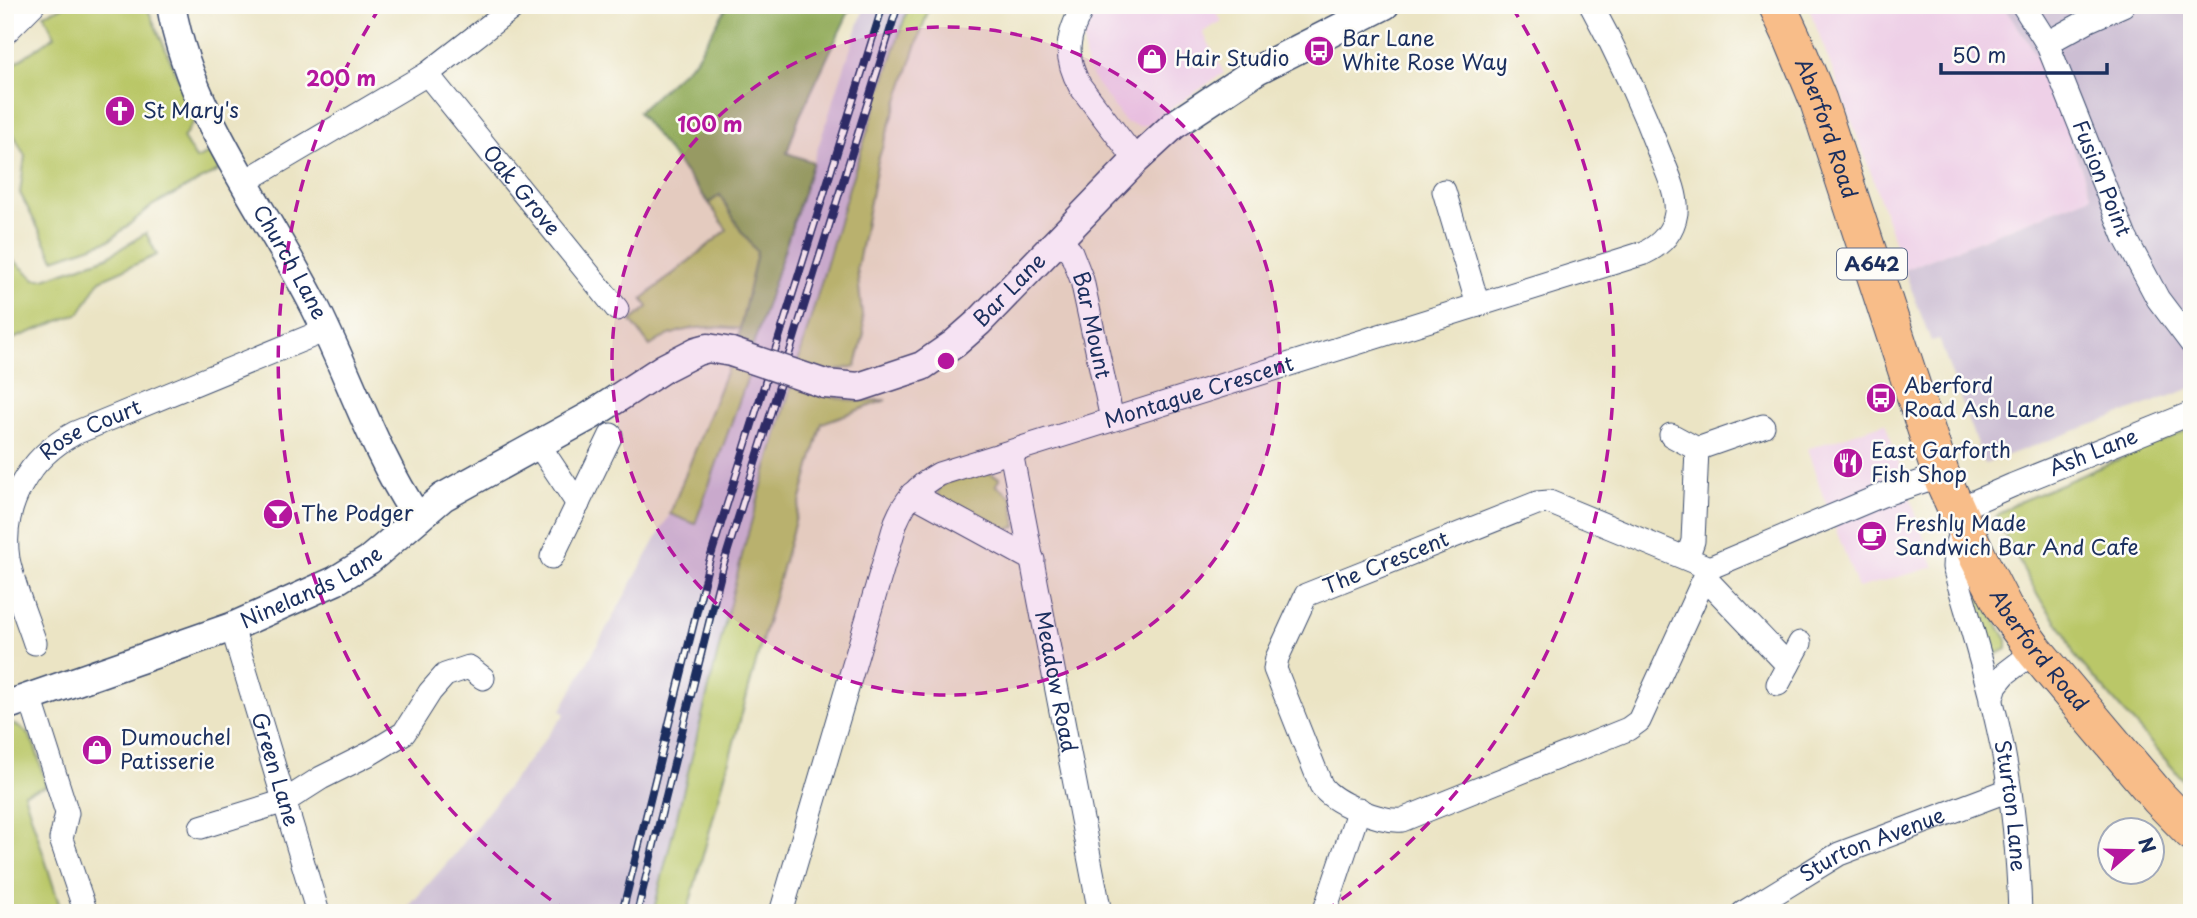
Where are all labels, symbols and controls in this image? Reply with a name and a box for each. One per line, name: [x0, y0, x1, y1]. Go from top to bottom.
place label: Bar Lane White Rose Way: [1342, 21, 1508, 77]
scale bar: [1941, 32, 2108, 76]
bus stop icon: Bar Lane White Rose Way: [1302, 34, 1336, 68]
text: 50 m: [1952, 38, 2006, 70]
place label: Hair Studio: [1175, 41, 1289, 73]
shop icon: Hair Studio: [1135, 42, 1169, 76]
street label: Aberford Road: [1788, 52, 1867, 202]
text: 200 m: [306, 61, 376, 93]
place label: St Mary's: [143, 93, 239, 125]
church icon: St Mary's: [103, 94, 137, 128]
text: 100 m: [677, 107, 743, 139]
street label: Fusion Point: [2066, 115, 2141, 241]
street label: Oak Grove: [476, 137, 570, 242]
street label: Church Lane: [246, 198, 337, 324]
street label: Bar Lane: [965, 244, 1052, 333]
road number: A642: [1837, 248, 1907, 280]
street label: Bar Mount: [1066, 266, 1121, 381]
street label: Montague Crescent: [1100, 346, 1297, 435]
centre of rings: [934, 349, 958, 373]
place label: Aberford Road Ash Lane: [1904, 368, 2055, 424]
bus stop icon: Aberford Road Ash Lane: [1864, 381, 1898, 415]
street label: Rose Court: [31, 390, 146, 467]
street label: Ash Lane: [2043, 418, 2142, 483]
place label: East Garforth Fish Shop: [1871, 433, 2011, 489]
restaurant icon: East Garforth Fish Shop: [1831, 446, 1865, 480]
place label: The Podger: [301, 496, 414, 528]
bar icon: The Podger: [261, 497, 295, 531]
place label: Freshly Made Sandwich Bar And Cafe: [1895, 506, 2139, 562]
cafe icon: Freshly Made Sandwich Bar And Cafe: [1855, 519, 1889, 553]
street label: The Crescent: [1317, 521, 1453, 601]
street label: Ninelands Lane: [234, 537, 389, 635]
street label: Aberford Road: [1983, 583, 2097, 717]
street label: Meadow Road: [1028, 608, 1087, 755]
street label: Green Lane: [245, 708, 309, 830]
place label: Dumouchel Patisserie: [120, 720, 231, 776]
shop icon: Dumouchel Patisserie: [80, 733, 114, 767]
street label: Sturton Lane: [1987, 737, 2036, 873]
street label: Sturton Avenue: [1793, 798, 1949, 889]
north arrow: [2096, 816, 2166, 886]
text: N: [2132, 833, 2164, 857]

